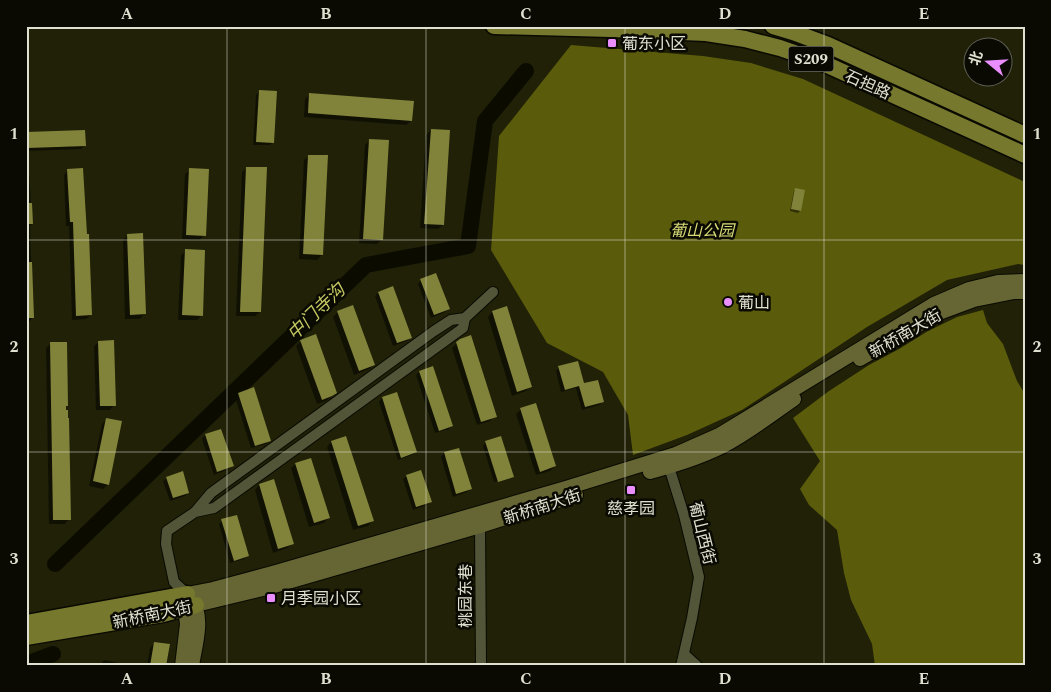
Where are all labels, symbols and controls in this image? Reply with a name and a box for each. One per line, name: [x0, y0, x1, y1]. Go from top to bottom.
text: A: [121, 2, 134, 26]
text: B: [320, 2, 332, 26]
text: C: [520, 2, 532, 26]
text: D: [719, 2, 732, 26]
text: E: [919, 2, 929, 26]
place label: 葡东小区: [622, 32, 686, 56]
marker: 葡东小区: [606, 37, 618, 49]
north arrow: [964, 38, 1014, 88]
road number: S209: [788, 46, 834, 72]
text: 北: [964, 48, 988, 68]
street label: 石担路: [841, 64, 894, 106]
text: 1: [10, 122, 18, 146]
text: 1: [1033, 122, 1041, 146]
park label: 葡山公园: [670, 219, 736, 243]
water label: 中门寺沟: [281, 276, 353, 347]
place label: 葡山: [738, 291, 770, 315]
marker: 葡山: [722, 296, 734, 308]
street label: 新桥南大街: [865, 303, 946, 364]
text: 2: [10, 335, 19, 359]
text: 2: [1033, 335, 1042, 359]
street label: 新桥南大街: [501, 483, 584, 531]
marker: 慈孝园: [625, 484, 637, 496]
place label: 慈孝园: [607, 497, 655, 521]
street label: 葡山西街: [683, 499, 721, 567]
text: 3: [10, 547, 19, 571]
text: 3: [1033, 547, 1042, 571]
street label: 桃园东巷: [454, 564, 478, 628]
place label: 月季园小区: [281, 587, 361, 611]
marker: 月季园小区: [265, 592, 277, 604]
street label: 新桥南大街: [111, 595, 194, 635]
text: A: [121, 667, 134, 691]
text: B: [320, 667, 332, 691]
text: C: [520, 667, 532, 691]
text: D: [719, 667, 732, 691]
text: E: [919, 667, 929, 691]

